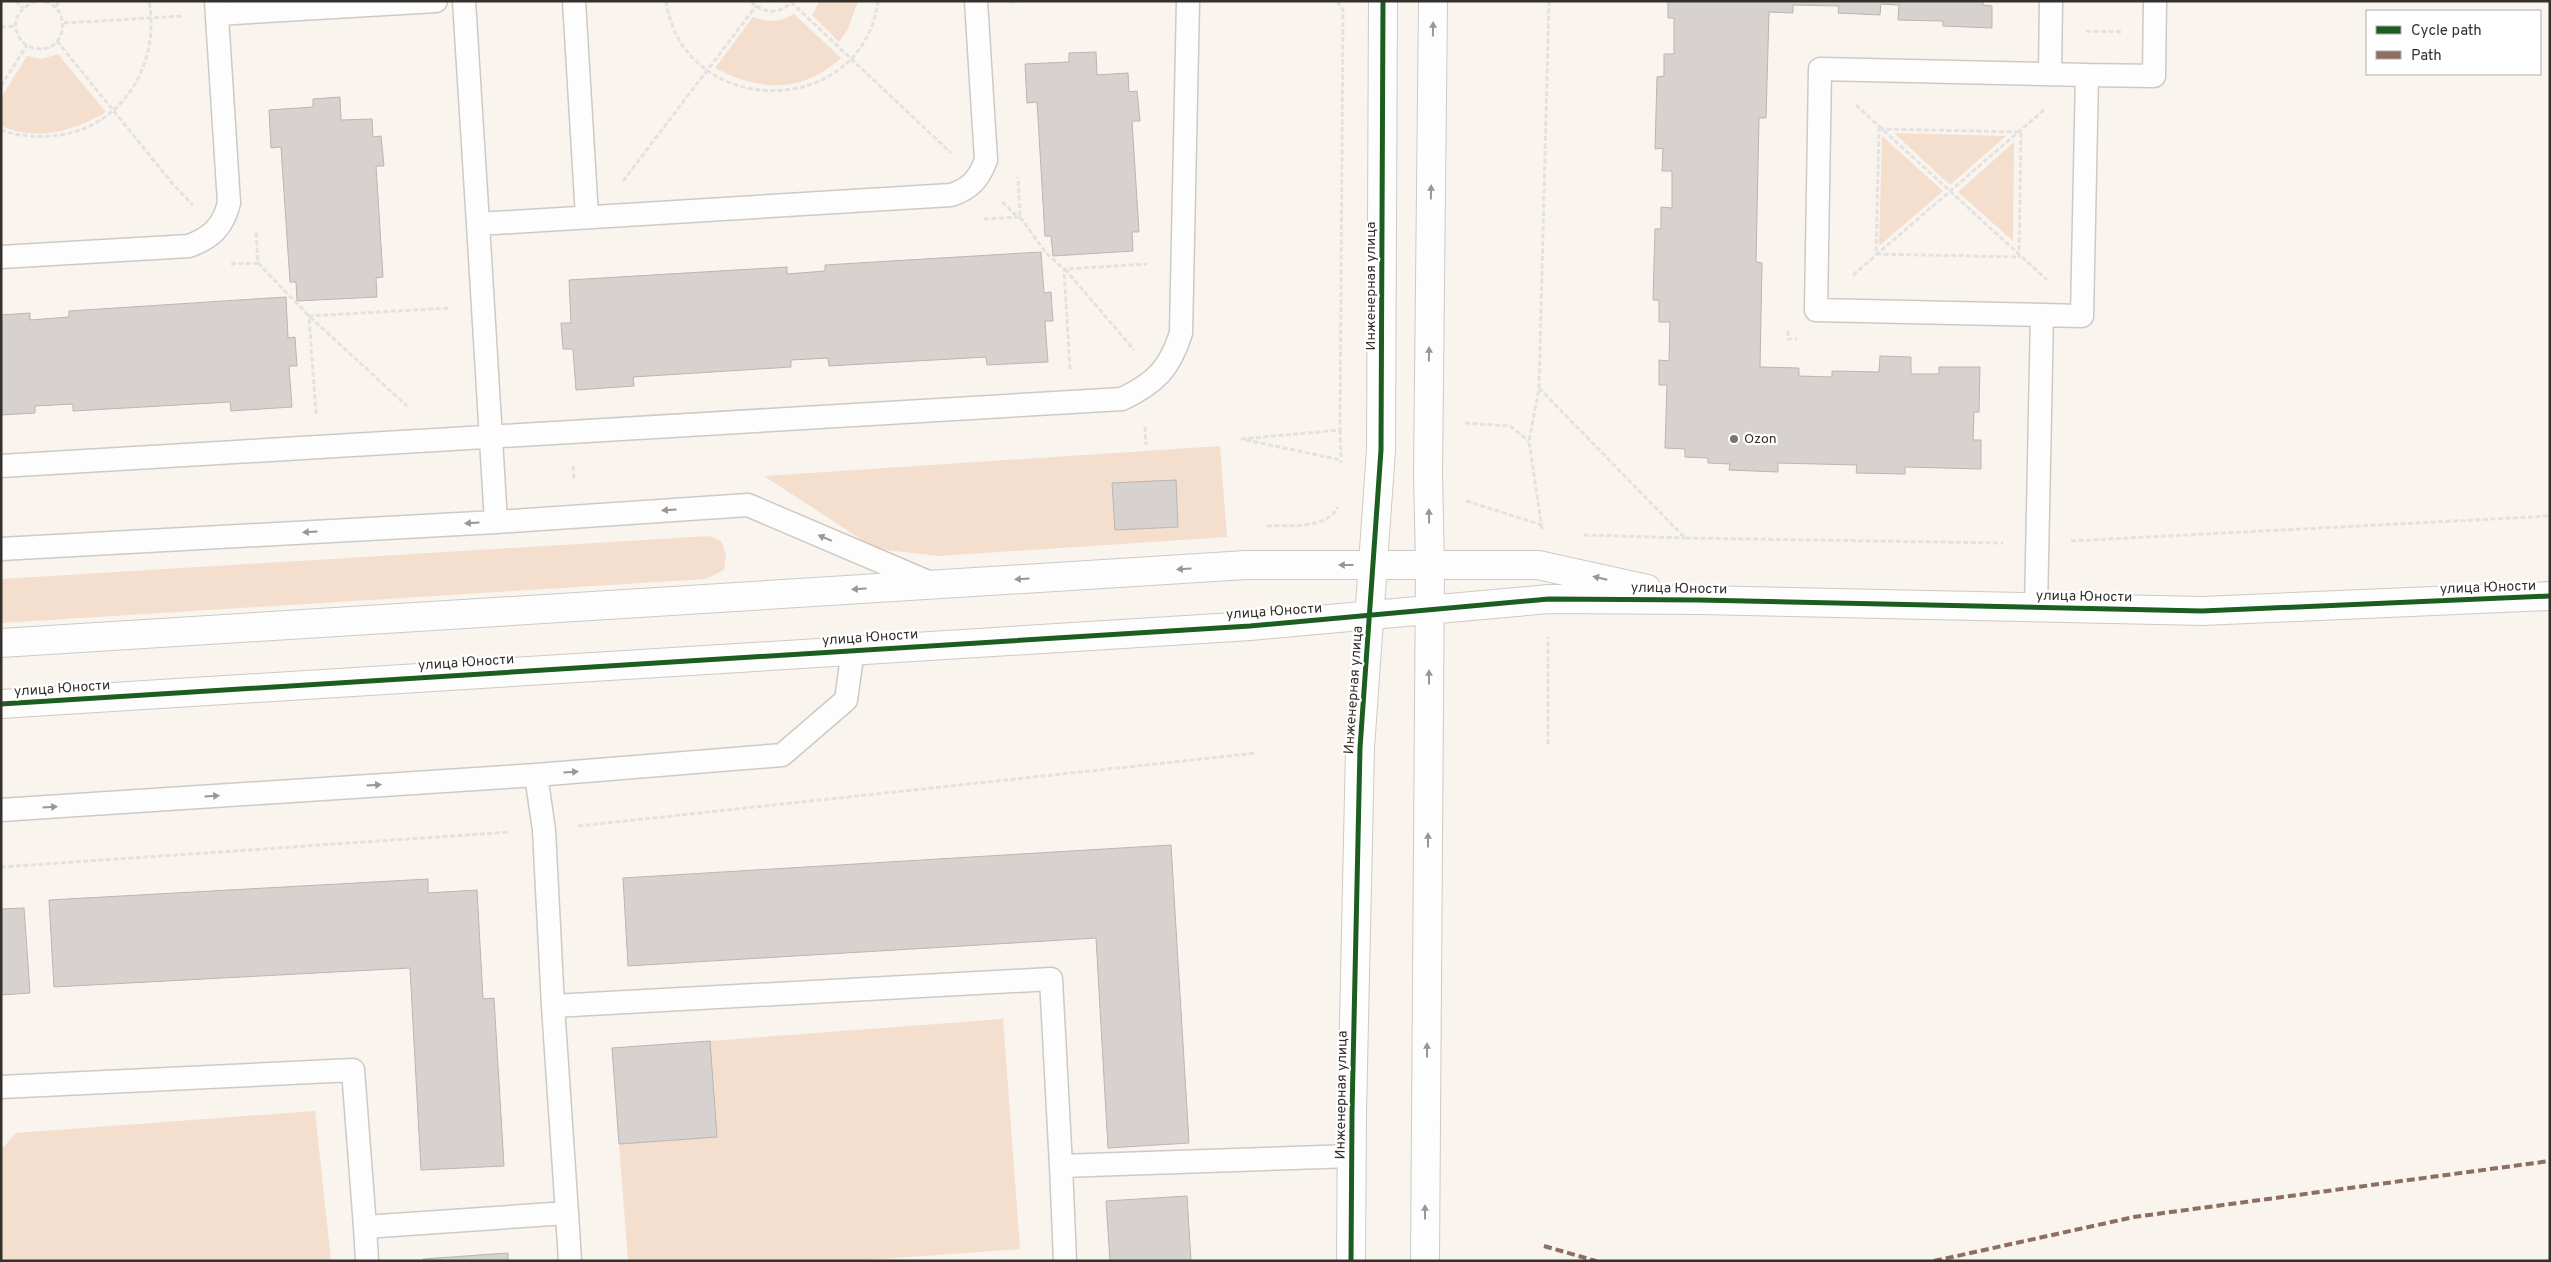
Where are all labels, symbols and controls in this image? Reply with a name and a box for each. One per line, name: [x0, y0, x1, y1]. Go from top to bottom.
legend: [2366, 10, 2541, 75]
one-way arrow: [1429, 21, 1437, 37]
text: Cycle path: [2411, 22, 2482, 41]
text: Path: [2411, 47, 2442, 66]
one-way arrow: [1427, 183, 1435, 199]
street label: Инженерная улица: [1363, 222, 1380, 350]
one-way arrow: [1425, 346, 1433, 362]
place label: Ozon: [1744, 431, 1777, 448]
marker: Ozon: [1728, 433, 1740, 445]
one-way arrow: [661, 507, 677, 515]
one-way arrow: [1425, 508, 1433, 524]
one-way arrow: [464, 520, 480, 528]
one-way arrow: [302, 528, 318, 536]
one-way arrow: [818, 533, 832, 541]
one-way arrow: [1338, 561, 1354, 569]
one-way arrow: [1176, 565, 1192, 573]
one-way arrow: [1593, 574, 1608, 582]
one-way arrow: [1013, 575, 1029, 583]
street label: улица Юности: [2440, 578, 2536, 598]
street label: улица Юности: [1631, 580, 1727, 598]
one-way arrow: [851, 586, 867, 594]
street label: улица Юности: [2036, 588, 2132, 606]
street label: улица Юности: [1225, 600, 1323, 624]
street label: Инженерная улица: [1341, 625, 1367, 755]
street label: улица Юности: [821, 626, 919, 650]
street label: улица Юности: [417, 651, 515, 675]
one-way arrow: [1425, 669, 1433, 685]
street label: улица Юности: [13, 677, 111, 701]
one-way arrow: [563, 768, 579, 776]
one-way arrow: [366, 781, 382, 789]
one-way arrow: [204, 792, 220, 800]
one-way arrow: [42, 803, 58, 811]
one-way arrow: [1424, 832, 1432, 848]
street label: Инженерная улица: [1332, 1030, 1352, 1160]
one-way arrow: [1423, 1041, 1431, 1057]
one-way arrow: [1421, 1204, 1429, 1220]

